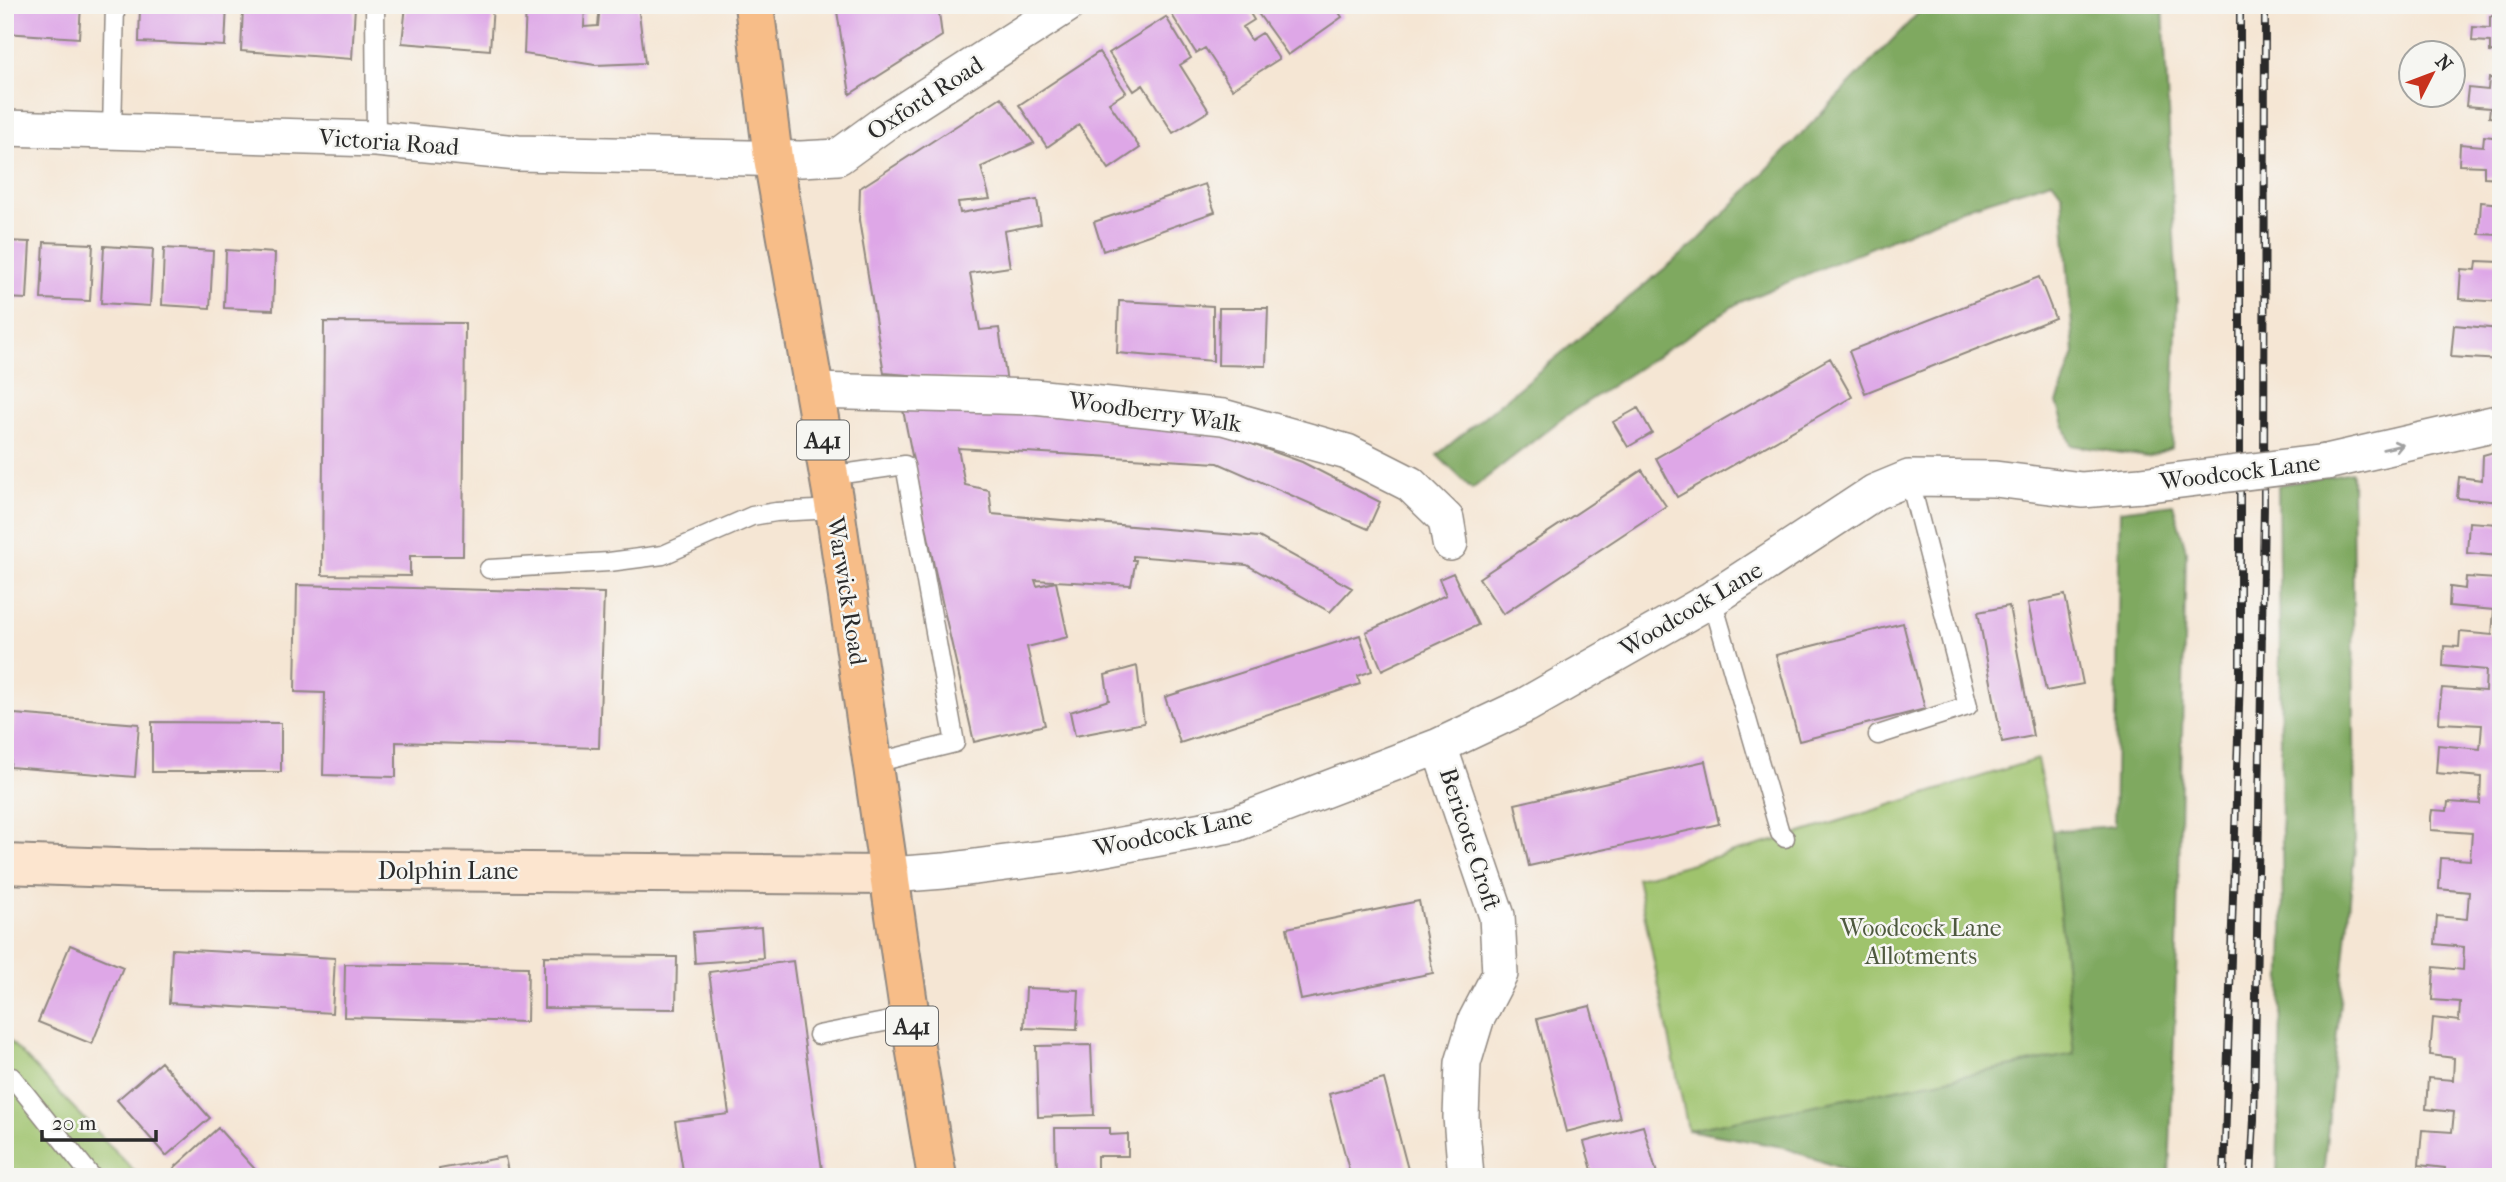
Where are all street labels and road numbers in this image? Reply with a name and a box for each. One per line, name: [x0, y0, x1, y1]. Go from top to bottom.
street label: Oxford Road: [862, 50, 989, 146]
street label: Victoria Road: [317, 123, 461, 161]
street label: Woodberry Walk: [1066, 386, 1244, 438]
road number: A41: [797, 420, 849, 460]
street label: Woodcock Lane: [2157, 448, 2322, 496]
street label: Warwick Road: [821, 514, 873, 668]
street label: Woodcock Lane: [1614, 555, 1768, 663]
street label: Bericote Croft: [1434, 765, 1506, 914]
street label: Woodcock Lane: [1090, 801, 1255, 863]
street label: Dolphin Lane: [378, 857, 518, 885]
road number: A41: [886, 1007, 938, 1046]

